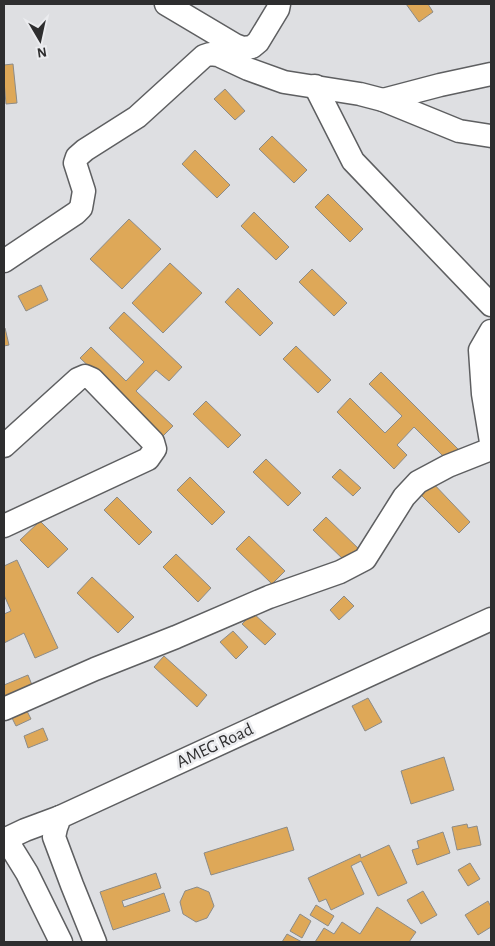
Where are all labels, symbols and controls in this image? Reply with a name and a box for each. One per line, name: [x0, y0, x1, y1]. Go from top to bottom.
north arrow: [15, 15, 65, 65]
text: N: [36, 44, 48, 60]
street label: AMEG Road: [174, 720, 256, 772]

